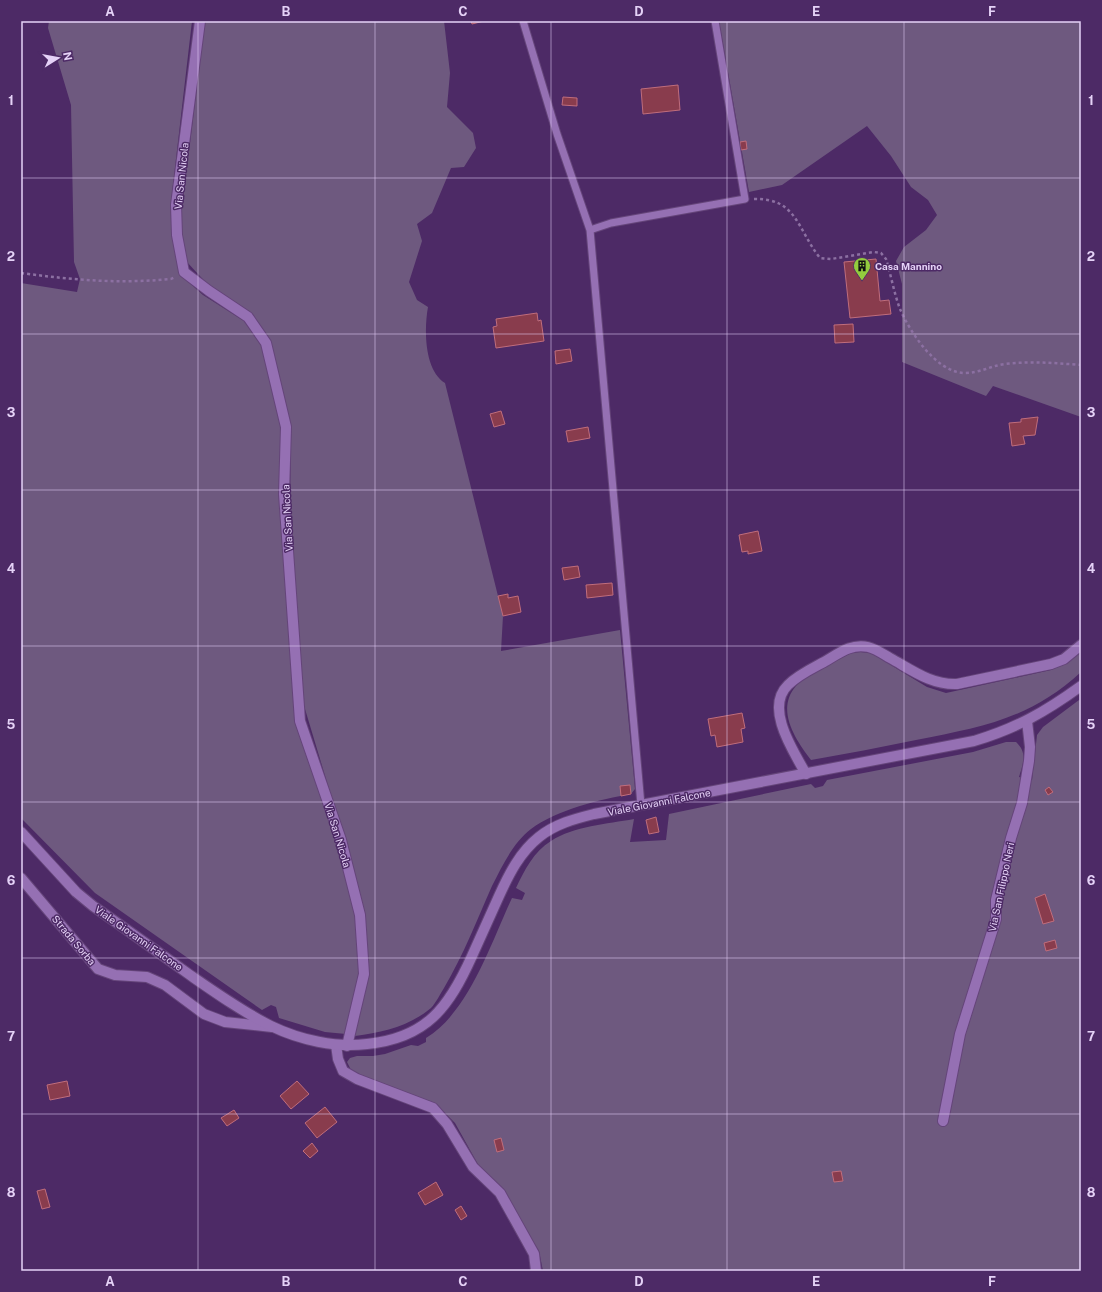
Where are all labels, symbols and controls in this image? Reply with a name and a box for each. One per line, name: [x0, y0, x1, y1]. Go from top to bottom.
text: A: [105, 4, 115, 19]
text: B: [282, 4, 291, 19]
text: C: [458, 4, 468, 19]
text: D: [634, 4, 644, 19]
text: E: [812, 4, 820, 19]
text: F: [988, 4, 996, 19]
north arrow: [38, 38, 78, 78]
text: N: [61, 51, 75, 61]
text: 1: [8, 93, 14, 108]
text: 1: [1088, 93, 1094, 108]
street label: Via San Nicola: [172, 142, 190, 210]
text: 2: [7, 249, 15, 264]
text: 2: [1087, 249, 1095, 264]
building icon: Casa Mannino: [852, 256, 872, 281]
place label: Casa Mannino: [875, 260, 942, 272]
text: 3: [7, 405, 16, 420]
text: 3: [1087, 405, 1096, 420]
street label: Via San Nicola: [279, 484, 295, 552]
text: 4: [7, 561, 16, 576]
text: 4: [1087, 561, 1096, 576]
text: 5: [7, 717, 16, 732]
text: 5: [1087, 717, 1096, 732]
street label: Viale Giovanni Falcone: [607, 786, 712, 818]
street label: Via San Nicola: [322, 801, 354, 869]
street label: Via San Filippo Neri: [986, 841, 1016, 933]
text: 6: [7, 873, 16, 888]
text: 6: [1087, 873, 1096, 888]
street label: Viale Giovanni Falcone: [93, 903, 185, 973]
street label: Strada Sorba: [50, 913, 98, 967]
text: 7: [7, 1029, 15, 1044]
text: 7: [1087, 1029, 1095, 1044]
text: 8: [7, 1185, 16, 1200]
text: 8: [1087, 1185, 1096, 1200]
text: A: [105, 1274, 115, 1289]
text: B: [282, 1274, 291, 1289]
text: C: [458, 1274, 468, 1289]
text: D: [634, 1274, 644, 1289]
text: E: [812, 1274, 820, 1289]
text: F: [988, 1274, 996, 1289]

